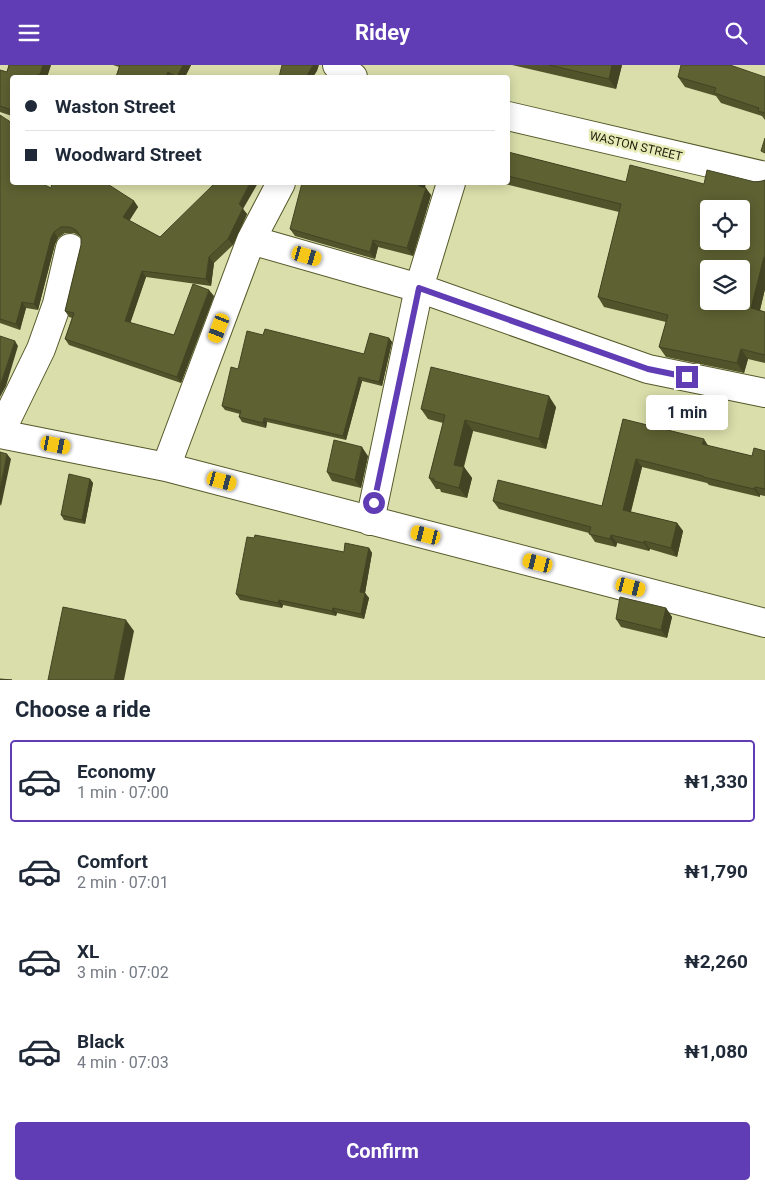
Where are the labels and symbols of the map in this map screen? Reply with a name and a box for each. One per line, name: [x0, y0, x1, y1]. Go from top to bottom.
street label: WASTON STREET: [588, 129, 684, 163]
car: [290, 245, 323, 267]
car: [206, 311, 231, 345]
route end: [676, 366, 698, 388]
callout: 1 min: [646, 395, 728, 429]
car: [39, 435, 72, 455]
car: [205, 470, 238, 492]
route start: [363, 492, 385, 514]
car: [409, 524, 442, 546]
car: [521, 552, 554, 574]
car: [614, 576, 647, 598]

